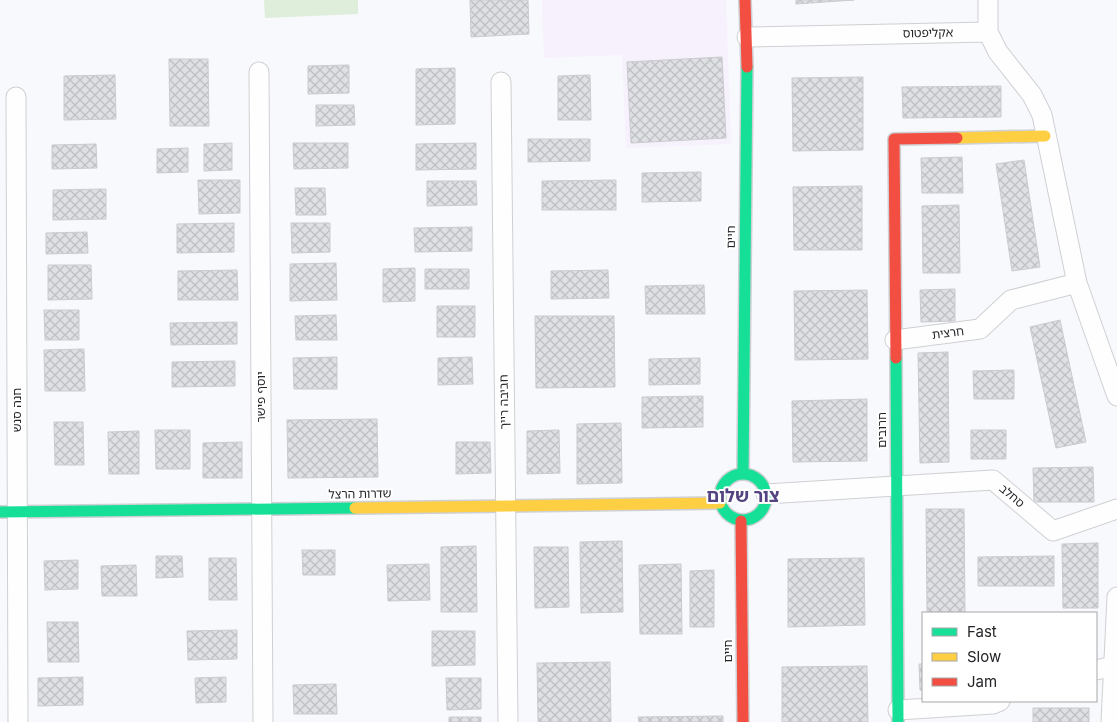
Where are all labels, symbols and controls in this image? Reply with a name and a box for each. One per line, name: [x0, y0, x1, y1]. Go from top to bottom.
street label: אקליפטוס: [903, 25, 954, 40]
street label: חיים: [723, 225, 738, 249]
street label: חרצית: [931, 323, 965, 342]
street label: יוסף פישר: [253, 372, 268, 422]
street label: חביבה רייך: [496, 374, 511, 430]
street label: חנה סנש: [9, 388, 24, 432]
street label: חרובים: [874, 412, 889, 448]
street label: סחלב: [997, 481, 1028, 511]
street label: שדרות הרצל: [328, 485, 392, 502]
district label: צור שלום: [706, 485, 780, 506]
legend: [922, 612, 1097, 702]
text: Fast: [967, 622, 997, 641]
street label: חיים: [720, 640, 735, 662]
text: Slow: [967, 647, 1001, 666]
text: Jam: [967, 672, 997, 691]

